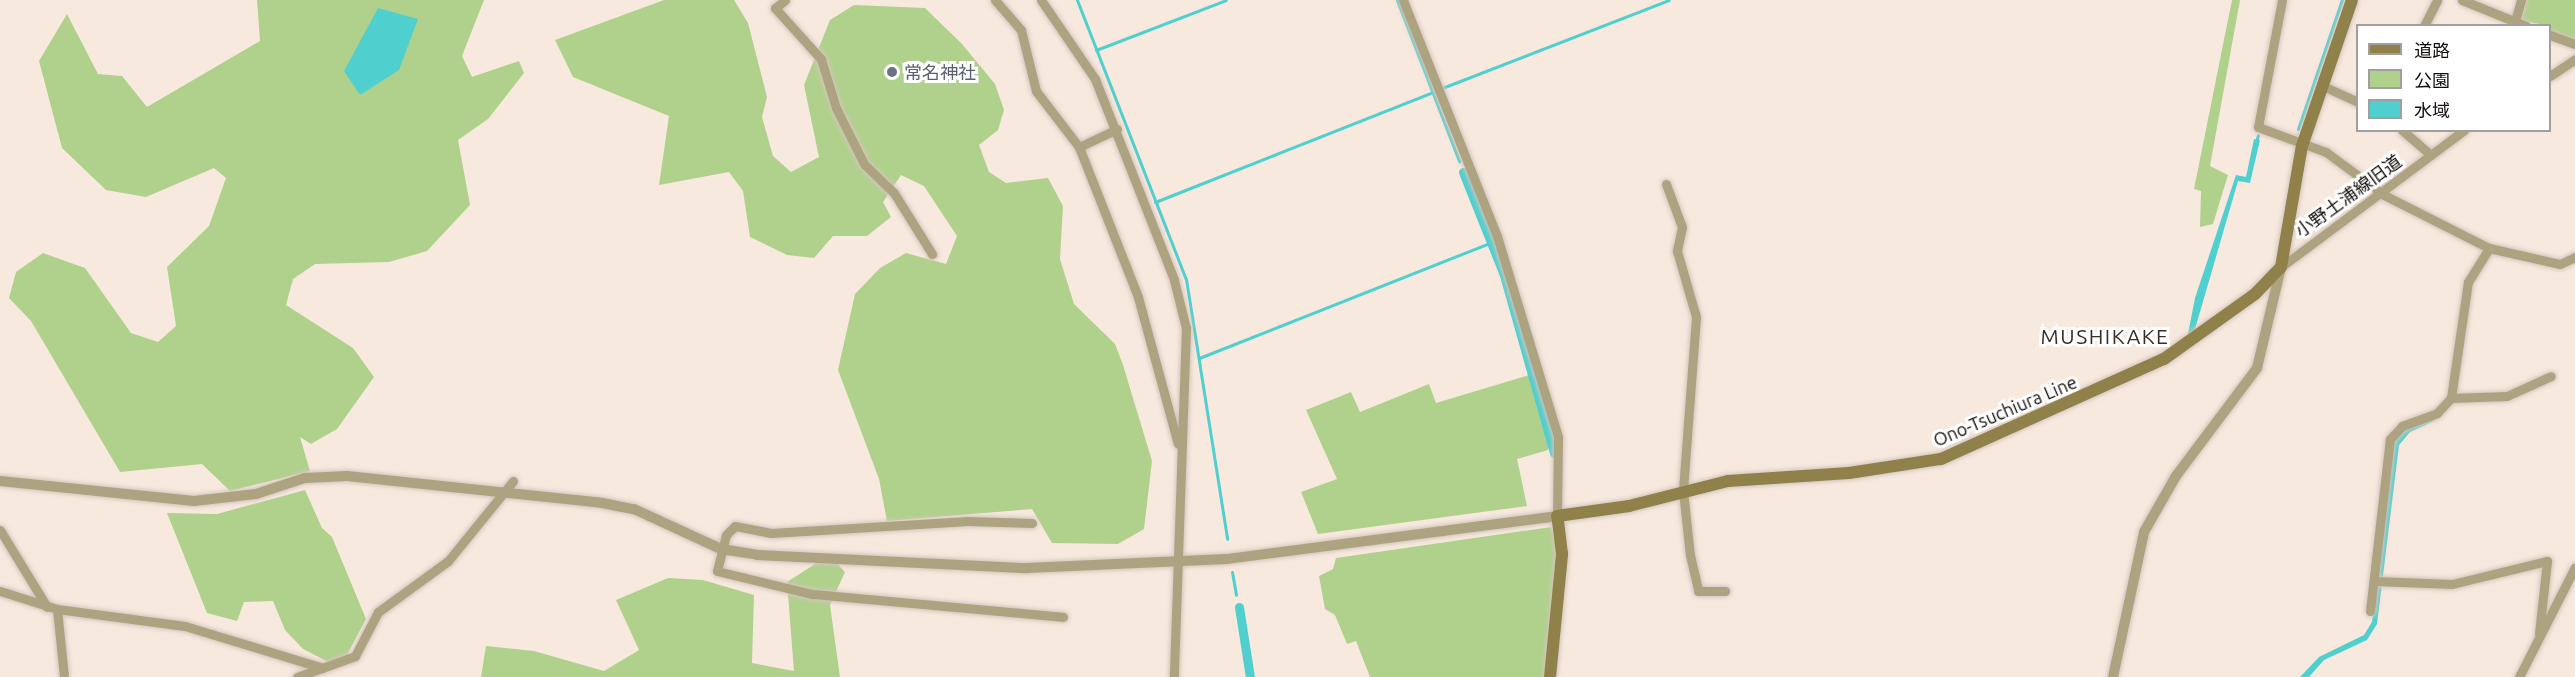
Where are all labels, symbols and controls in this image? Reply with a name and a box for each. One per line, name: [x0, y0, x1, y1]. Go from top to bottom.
legend: [2356, 24, 2551, 132]
text: 道路: [2414, 40, 2450, 60]
place label: 常名神社: [904, 61, 976, 83]
marker: 常名神社: [885, 65, 899, 79]
text: 公園: [2414, 70, 2450, 90]
text: 水域: [2414, 100, 2450, 120]
street label: 小野土浦線旧道: [2291, 150, 2405, 242]
district label: MUSHIKAKE: [2041, 323, 2169, 349]
street label: Ono-Tsuchiura Line: [1930, 371, 2080, 451]

